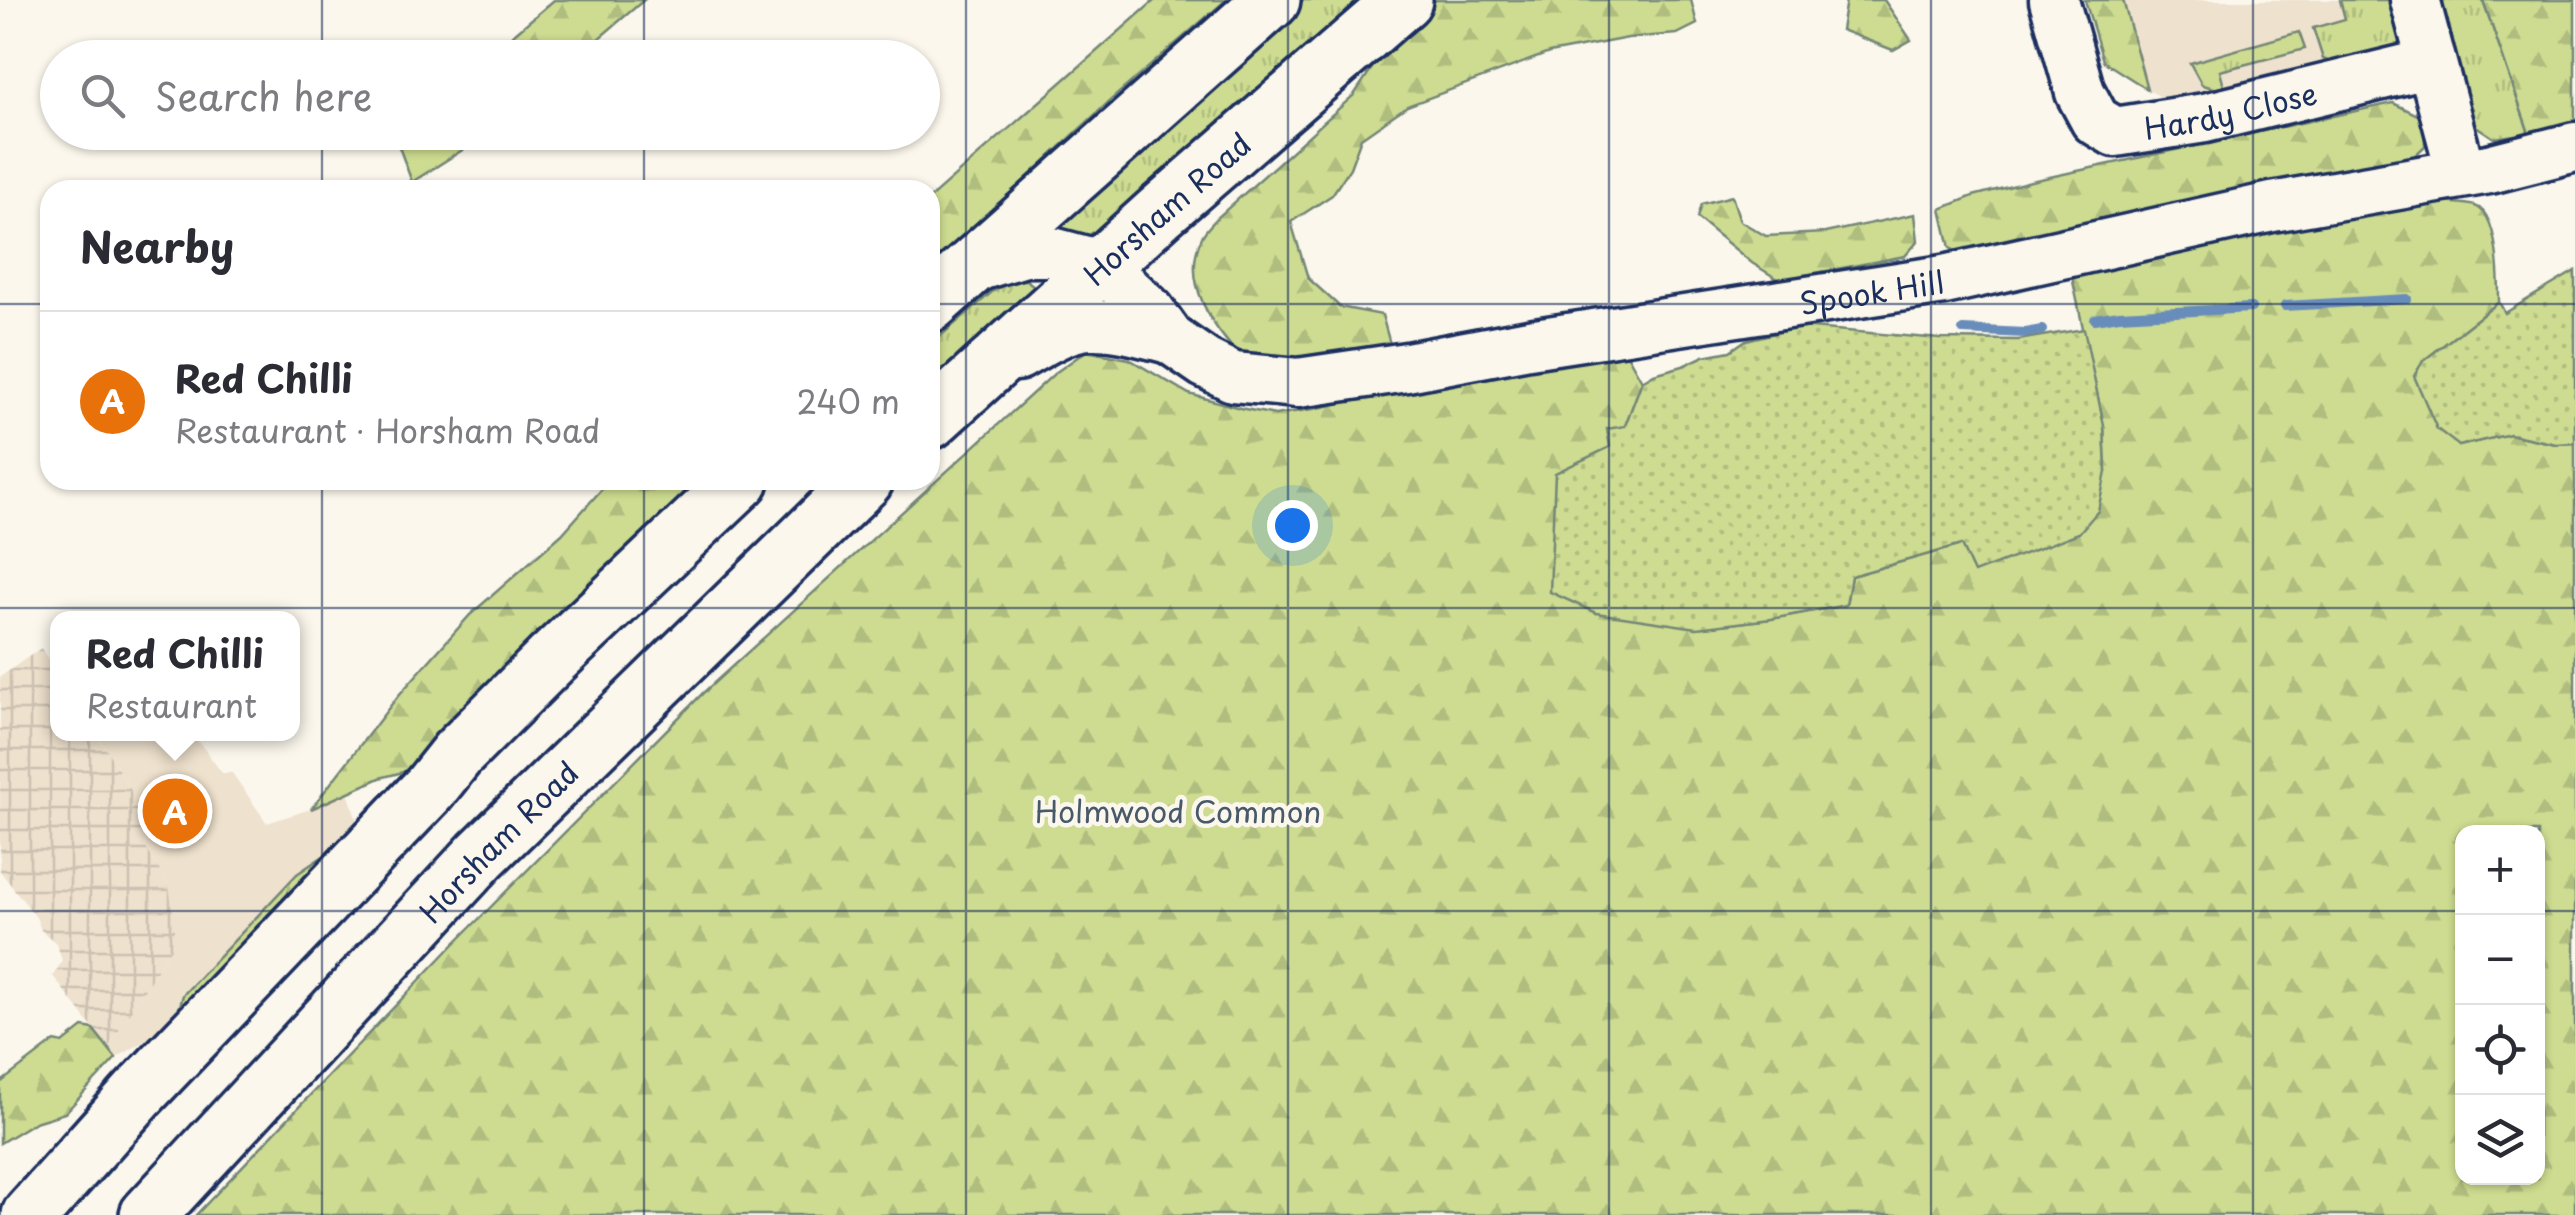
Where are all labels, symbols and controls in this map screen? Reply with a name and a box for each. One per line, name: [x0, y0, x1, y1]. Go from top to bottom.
search box: [40, 40, 940, 150]
text: Search here: [155, 67, 372, 124]
icon: search: [75, 68, 130, 123]
street label: Hardy Close: [2140, 69, 2321, 150]
street label: Horsham Road: [1072, 121, 1260, 295]
text: Nearby: [80, 214, 234, 277]
street label: Spook Hill: [1796, 258, 1947, 324]
text: Red Chilli: [175, 349, 353, 406]
text: A: [100, 377, 125, 425]
text: 240 m: [797, 377, 900, 425]
text: Restaurant · Horsham Road: [175, 406, 601, 454]
your location: [1267, 500, 1318, 551]
popup: [50, 611, 300, 741]
text: Red Chilli: [86, 624, 264, 681]
text: Restaurant: [86, 681, 257, 729]
street label: Horsham Road: [407, 750, 588, 932]
pin: A: [142, 774, 208, 848]
park label: Holmwood Common: [1035, 788, 1321, 833]
map controls: [2455, 825, 2545, 1185]
button: +: [2455, 825, 2545, 915]
button: −: [2455, 915, 2545, 1005]
button: locate: [2455, 1005, 2545, 1095]
button: layers: [2455, 1095, 2545, 1185]

